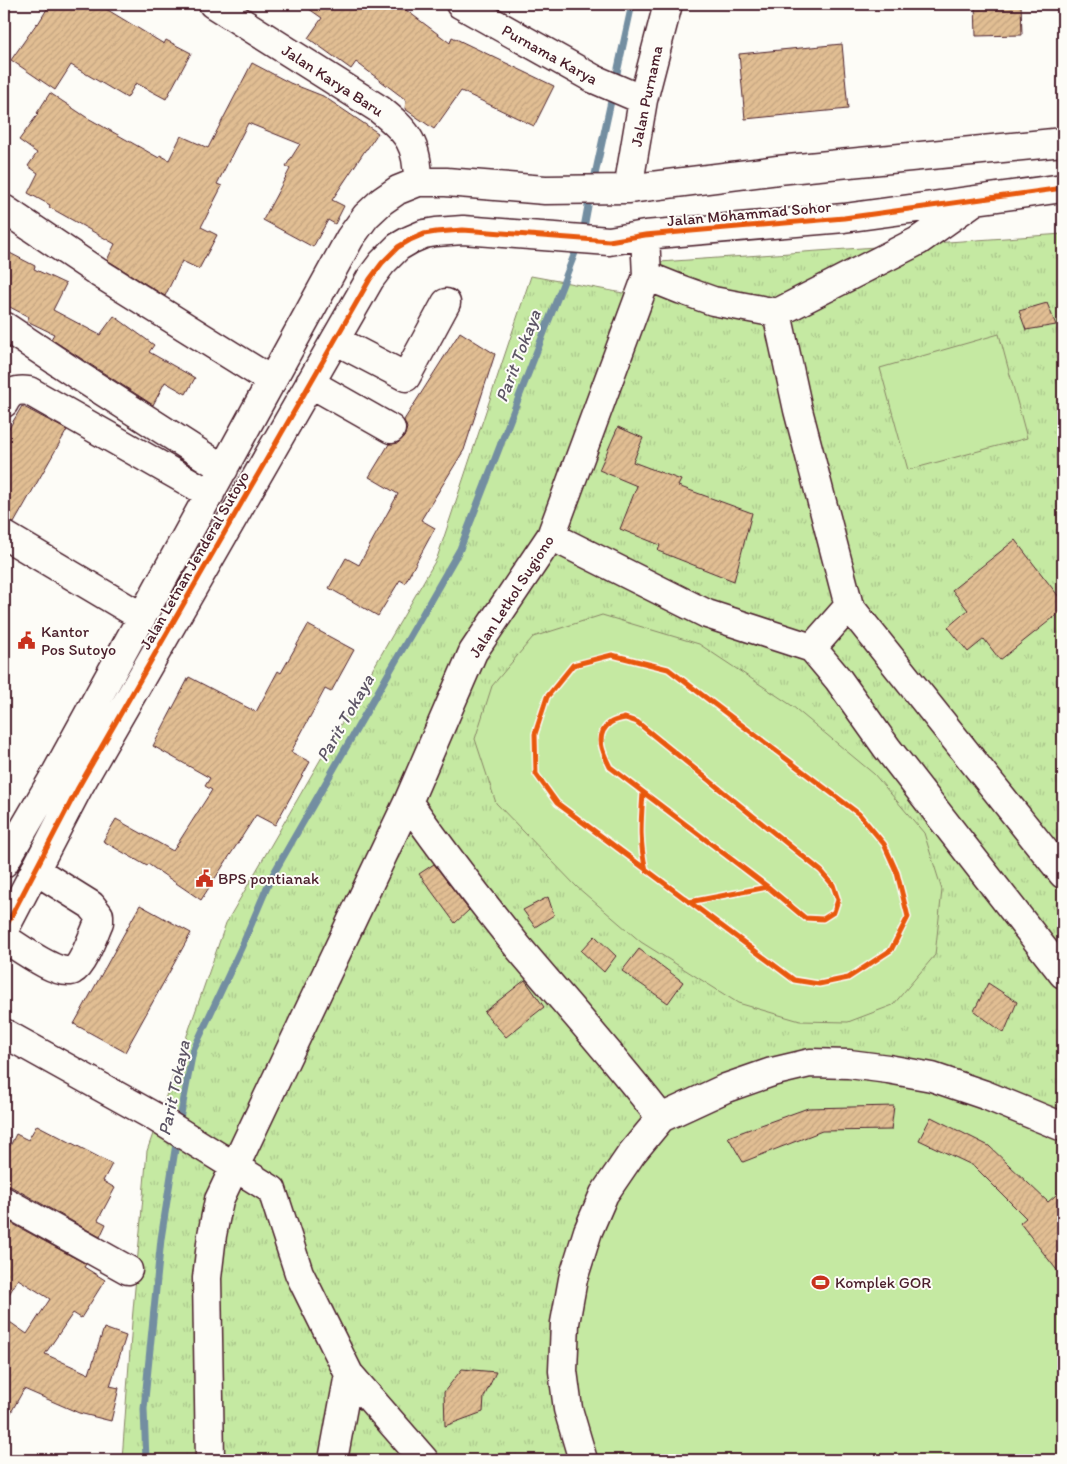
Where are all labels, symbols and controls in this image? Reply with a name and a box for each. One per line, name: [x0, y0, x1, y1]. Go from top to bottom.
street label: Purnama Karya: [499, 20, 601, 89]
street label: Jalan Karya Baru: [278, 40, 387, 120]
street label: Jalan Purnama: [627, 44, 666, 148]
street label: Jalan Mohammad Sohor: [666, 197, 832, 230]
water label: Parit Tokaya: [490, 306, 546, 405]
street label: Jalan Letnan Jenderal Sutoyo: [136, 468, 253, 653]
street label: Jalan Letkol Sugiono: [465, 532, 558, 661]
place label: Kantor Pos Sutoyo: [41, 622, 116, 659]
public building icon: Kantor Pos Sutoyo: [17, 630, 37, 650]
water label: Parit Tokaya: [311, 670, 379, 765]
public building icon: BPS pontianak: [194, 868, 214, 888]
place label: BPS pontianak: [218, 869, 319, 888]
water label: Parit Tokaya: [153, 1037, 195, 1138]
sports icon: Komplek GOR: [811, 1272, 831, 1292]
place label: Komplek GOR: [835, 1273, 931, 1292]

